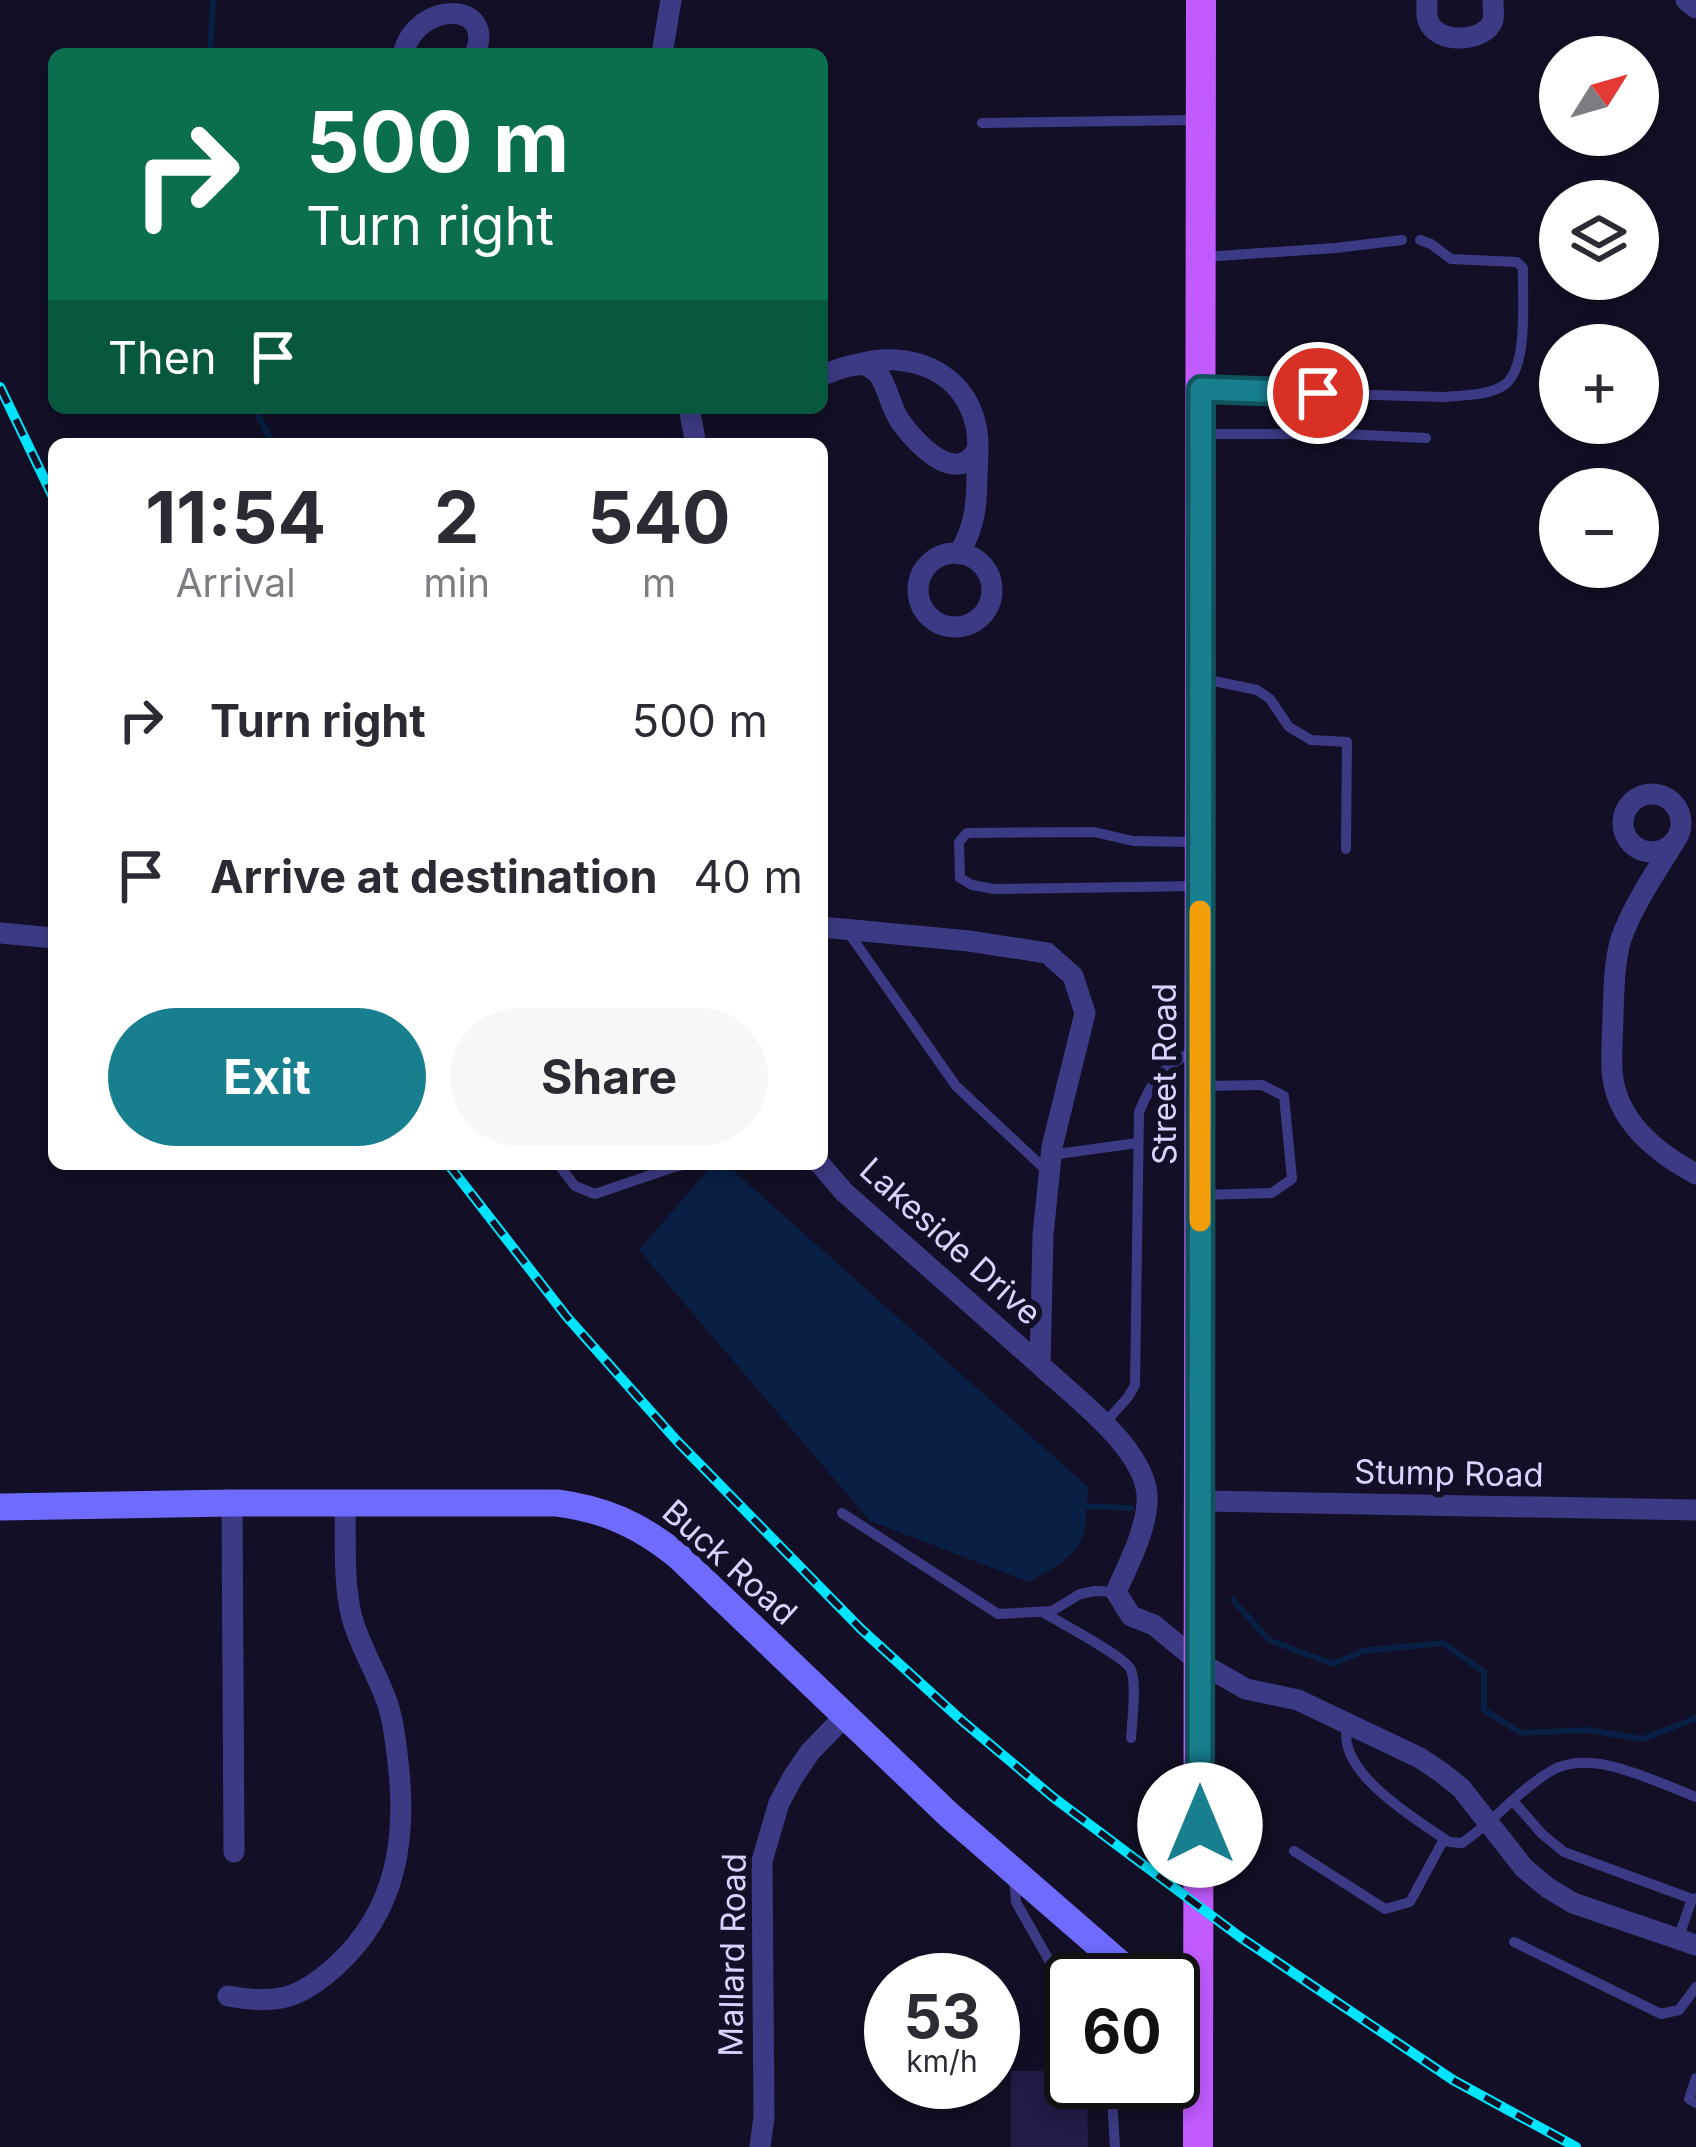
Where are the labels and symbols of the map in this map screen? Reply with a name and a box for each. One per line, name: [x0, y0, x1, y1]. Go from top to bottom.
north arrow: [1539, 36, 1659, 156]
pin: [1267, 342, 1369, 444]
street label: Street Road: [1144, 983, 1184, 1165]
street label: Lakeside Drive: [852, 1149, 1050, 1333]
street label: Stump Road: [1354, 1451, 1544, 1495]
street label: Buck Road: [655, 1491, 805, 1633]
position arrow: [1137, 1762, 1263, 1888]
street label: Mallard Road: [710, 1853, 754, 2057]
speed limit sign: 60: [1044, 1953, 1200, 2109]

